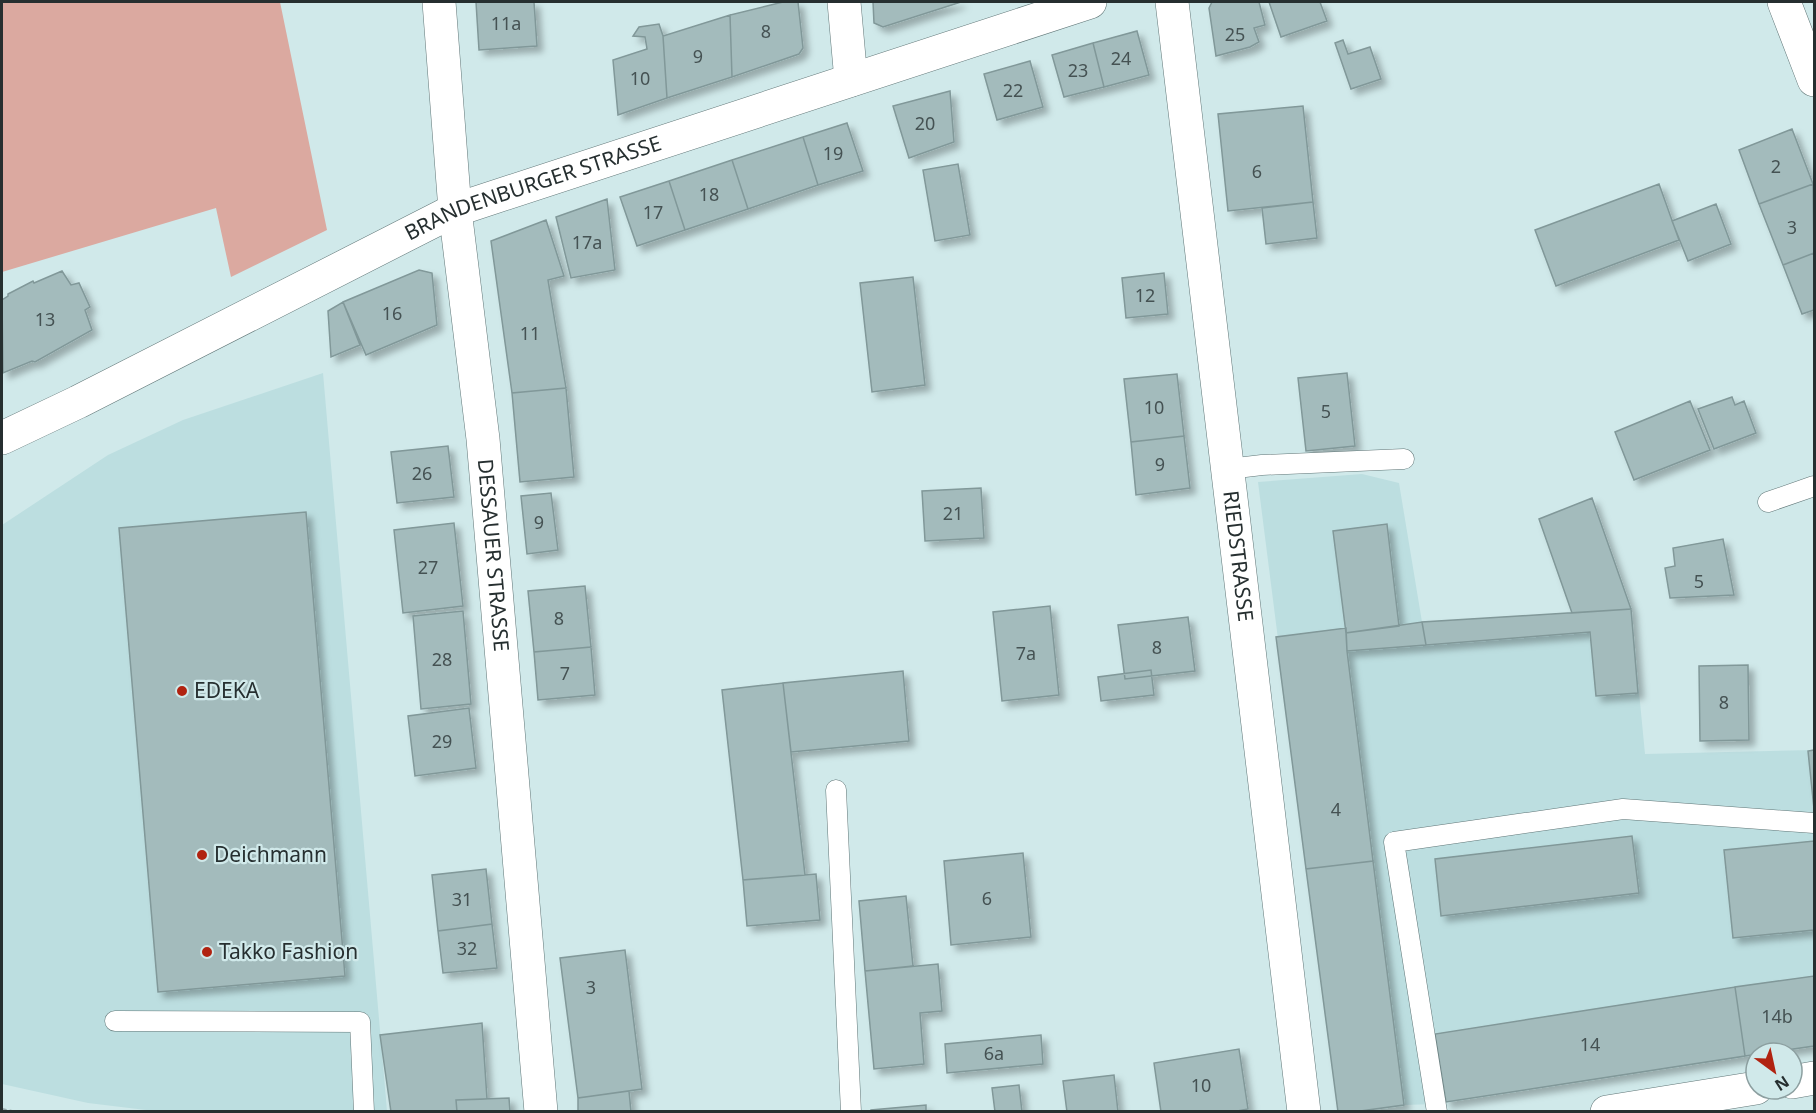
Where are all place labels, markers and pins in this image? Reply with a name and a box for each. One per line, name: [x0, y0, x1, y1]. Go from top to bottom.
place label: EDEKA: [194, 676, 260, 704]
marker: EDEKA: [175, 684, 189, 698]
place label: Deichmann: [214, 840, 327, 868]
marker: Deichmann: [195, 848, 209, 862]
place label: Takko Fashion: [219, 937, 358, 965]
marker: Takko Fashion: [200, 945, 214, 959]

